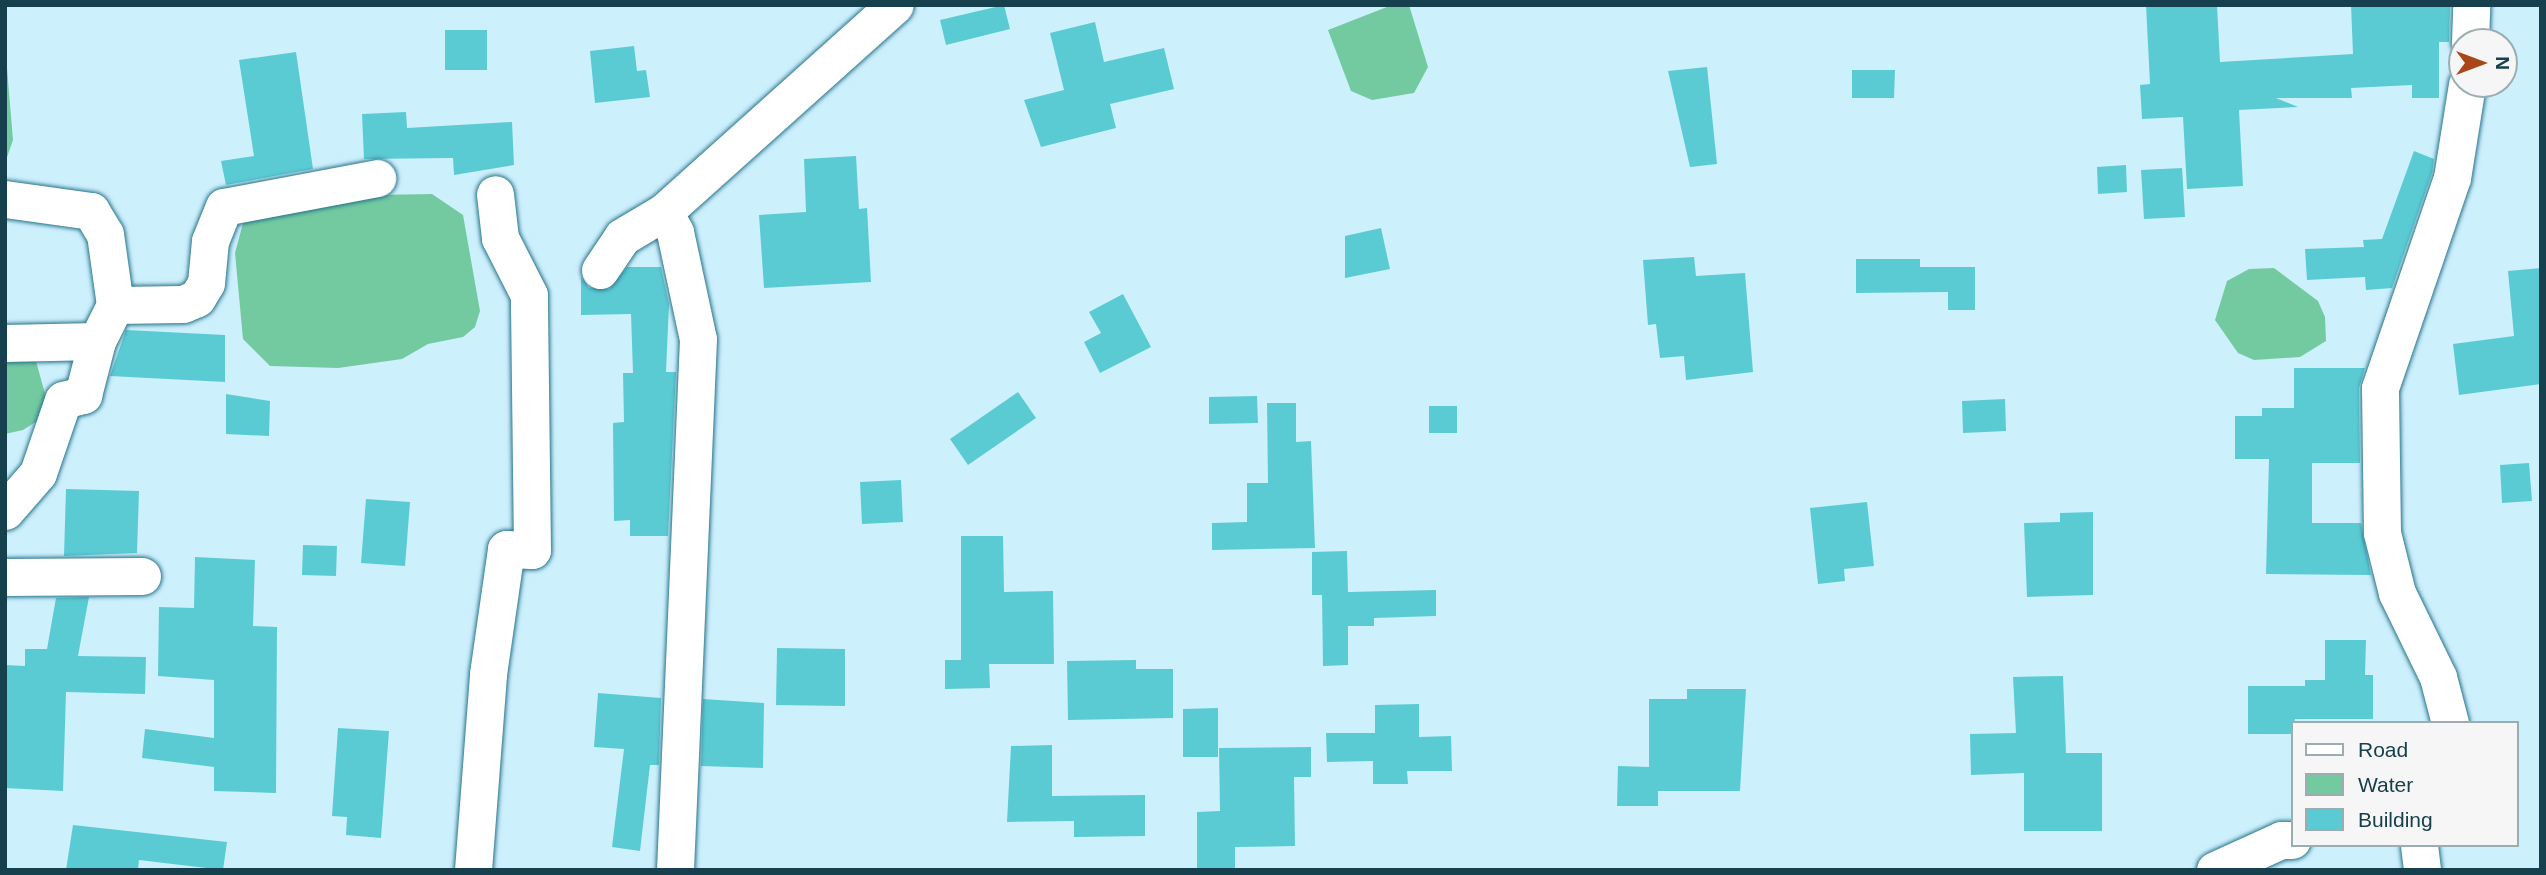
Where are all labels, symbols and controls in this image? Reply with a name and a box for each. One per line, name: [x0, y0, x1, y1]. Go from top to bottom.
north arrow: [2448, 28, 2518, 98]
text: N: [2492, 56, 2513, 70]
legend: [2290, 721, 2518, 847]
text: Road: [2358, 738, 2408, 761]
text: Water: [2358, 773, 2413, 796]
text: Building: [2358, 808, 2433, 831]

